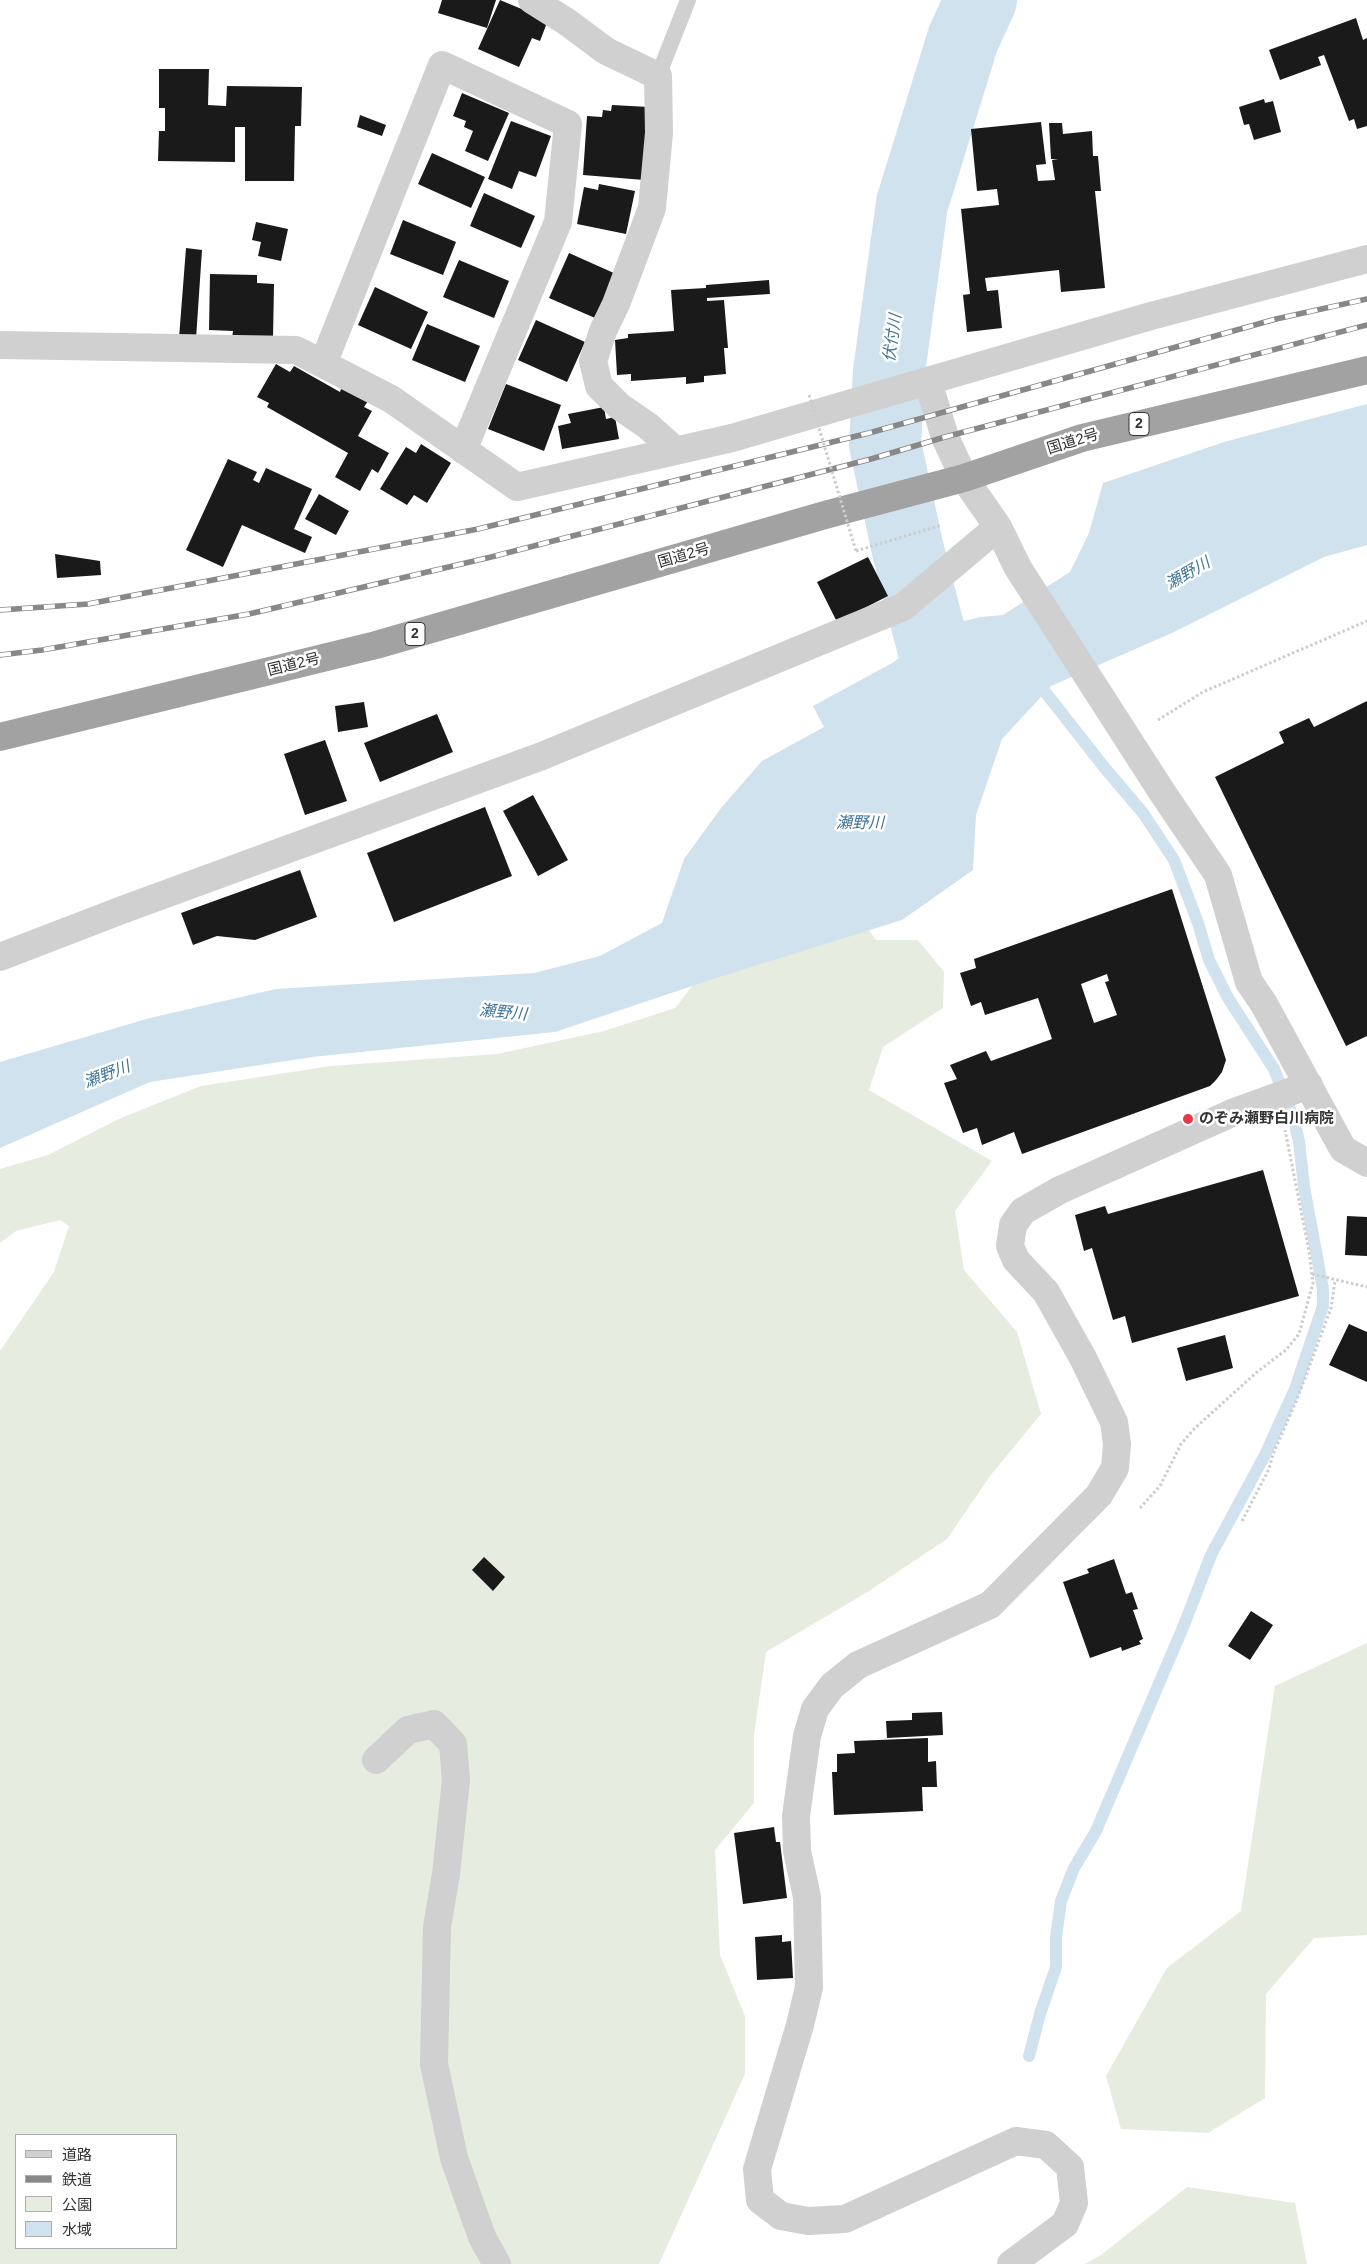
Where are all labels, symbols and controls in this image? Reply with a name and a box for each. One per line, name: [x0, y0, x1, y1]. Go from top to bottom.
water label: 伏付川: [880, 313, 906, 363]
road number: 2: [1129, 412, 1149, 436]
street label: 国道2号: [1045, 426, 1101, 458]
street label: 国道2号: [656, 540, 712, 572]
water label: 瀬野川: [1162, 554, 1214, 594]
road number: 2: [405, 622, 425, 646]
street label: 国道2号: [266, 650, 322, 680]
water label: 瀬野川: [836, 814, 884, 834]
water label: 瀬野川: [478, 1001, 528, 1025]
water label: 瀬野川: [81, 1057, 133, 1093]
place label: のぞみ瀬野白川病院: [1199, 1110, 1334, 1128]
marker: のぞみ瀬野白川病院: [1181, 1112, 1195, 1126]
legend: [15, 2134, 178, 2249]
text: 道路: [62, 2146, 92, 2163]
text: 鉄道: [62, 2171, 92, 2188]
text: 公園: [62, 2196, 92, 2213]
text: 水域: [62, 2221, 92, 2238]

